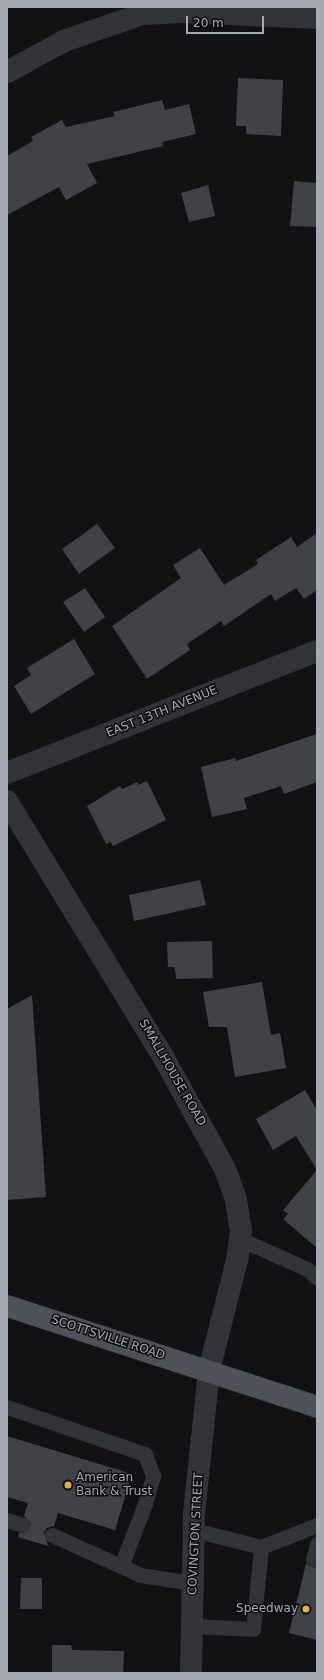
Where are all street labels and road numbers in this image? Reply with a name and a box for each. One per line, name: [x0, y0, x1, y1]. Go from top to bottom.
street label: EAST 13TH AVENUE: [104, 683, 220, 741]
street label: SMALLHOUSE ROAD: [136, 1017, 208, 1129]
street label: SCOTTSVILLE ROAD: [49, 1313, 167, 1363]
street label: COVINGTON STREET: [186, 1472, 206, 1596]

